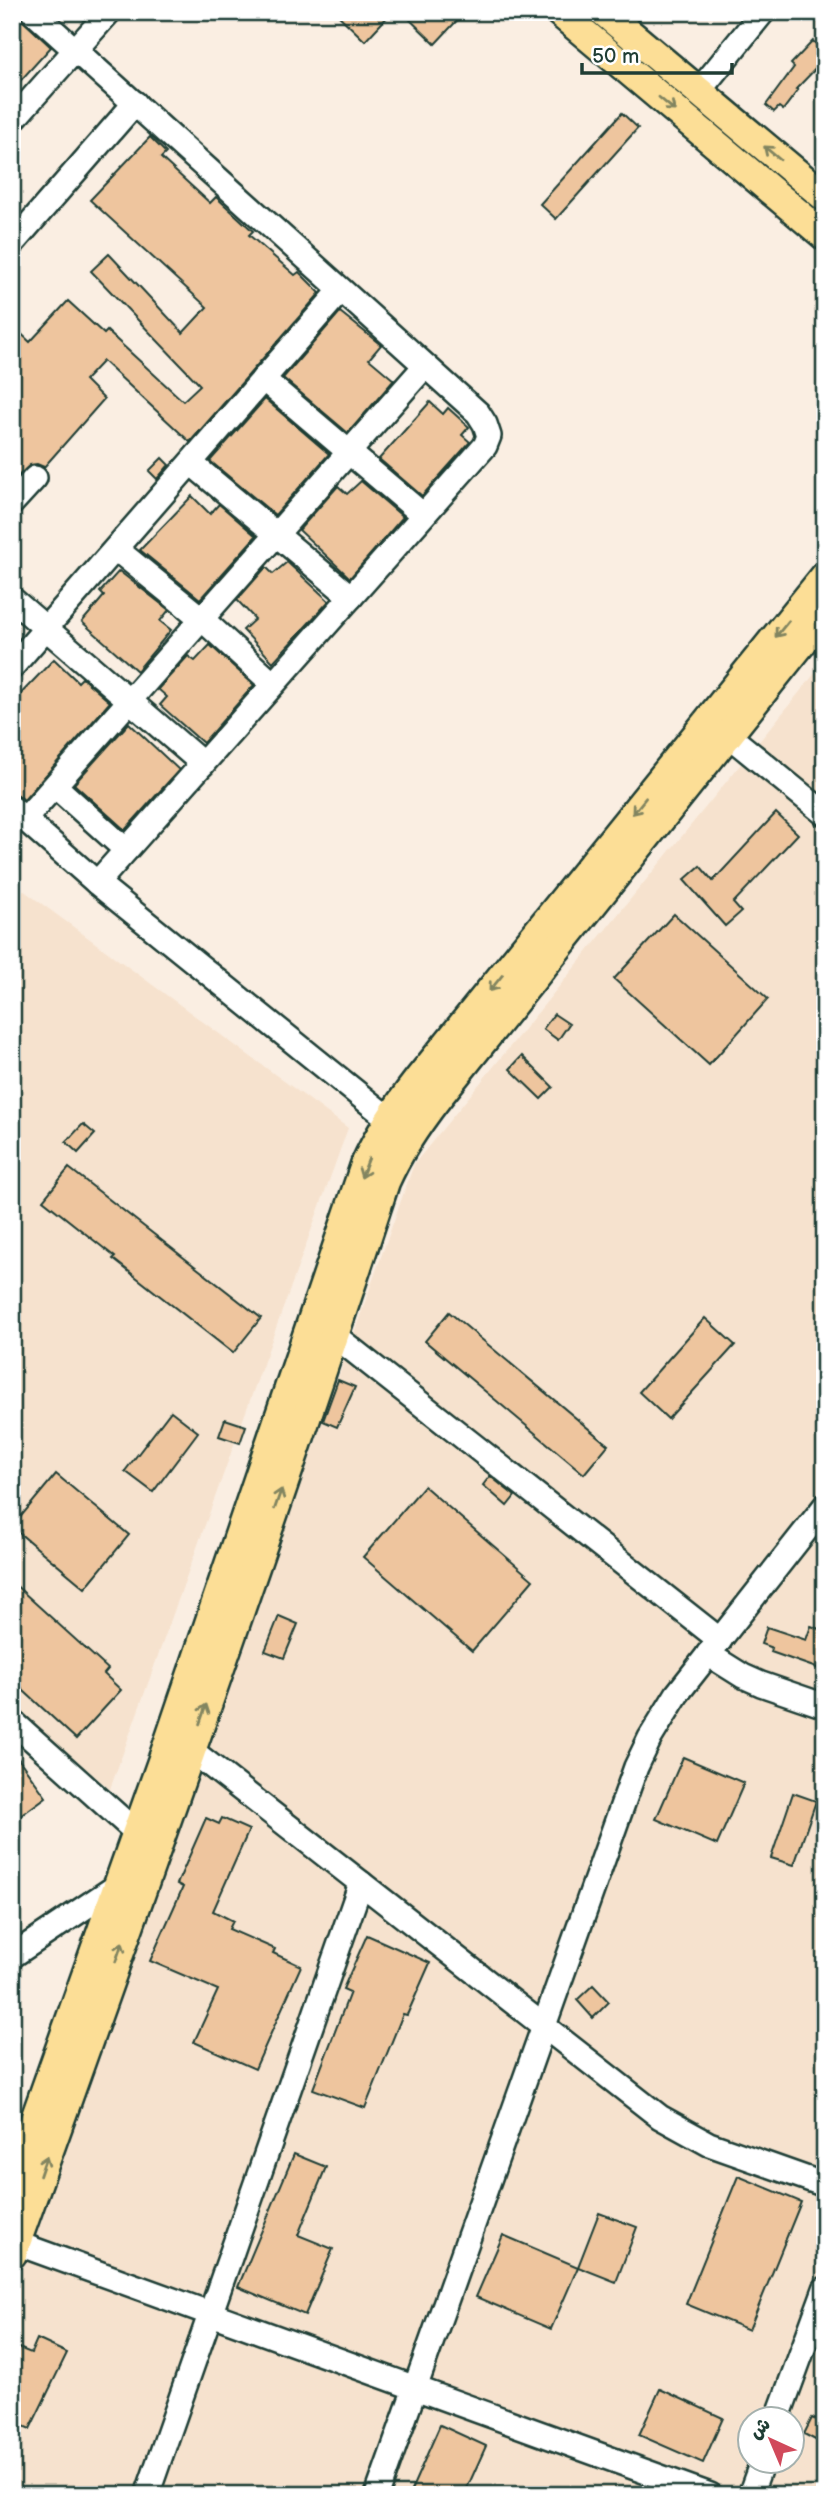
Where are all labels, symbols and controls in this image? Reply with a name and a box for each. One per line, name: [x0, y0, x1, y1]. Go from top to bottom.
scale bar: [582, 32, 732, 76]
text: 50 m: [592, 44, 639, 69]
one-way arrow: [658, 96, 676, 111]
one-way arrow: [764, 145, 782, 161]
one-way arrow: [774, 620, 790, 638]
one-way arrow: [631, 797, 647, 815]
one-way arrow: [488, 974, 504, 992]
one-way arrow: [358, 1156, 370, 1178]
one-way arrow: [273, 1489, 285, 1511]
one-way arrow: [198, 1704, 210, 1726]
one-way arrow: [114, 1941, 126, 1963]
one-way arrow: [38, 2156, 50, 2178]
north arrow: [736, 2406, 806, 2476]
text: ش: [745, 2413, 776, 2444]

